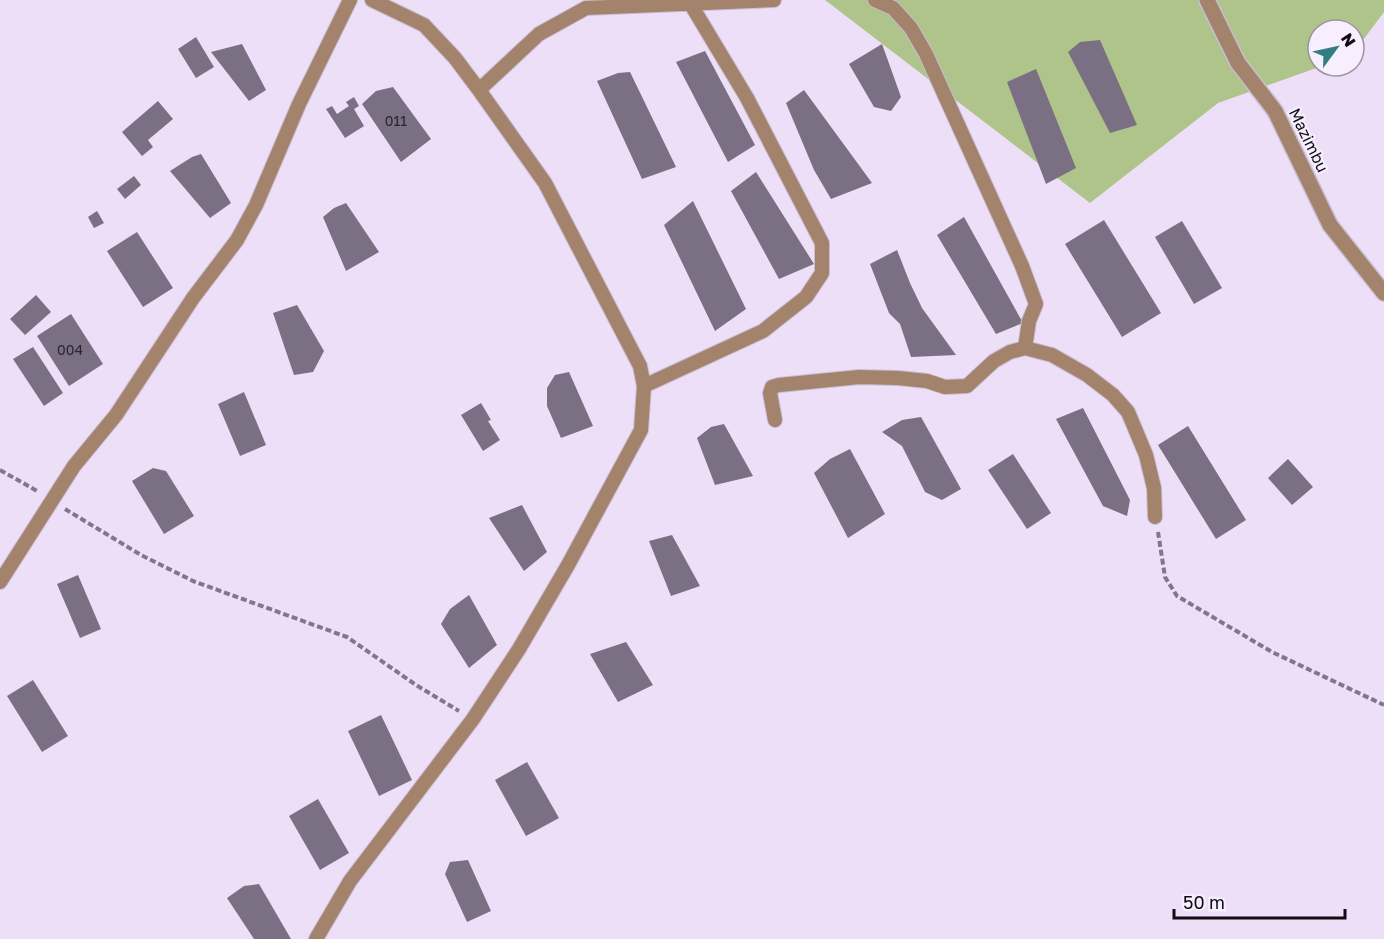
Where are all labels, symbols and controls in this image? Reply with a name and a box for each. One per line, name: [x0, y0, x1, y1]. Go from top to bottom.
north arrow: [1306, 18, 1366, 78]
text: N: [1337, 29, 1360, 50]
street label: Mazimbu: [1285, 105, 1333, 175]
house number: 011: [385, 112, 407, 129]
house number: 004: [57, 341, 83, 358]
scale bar: [1174, 882, 1345, 920]
text: 50 m: [1183, 891, 1225, 913]

